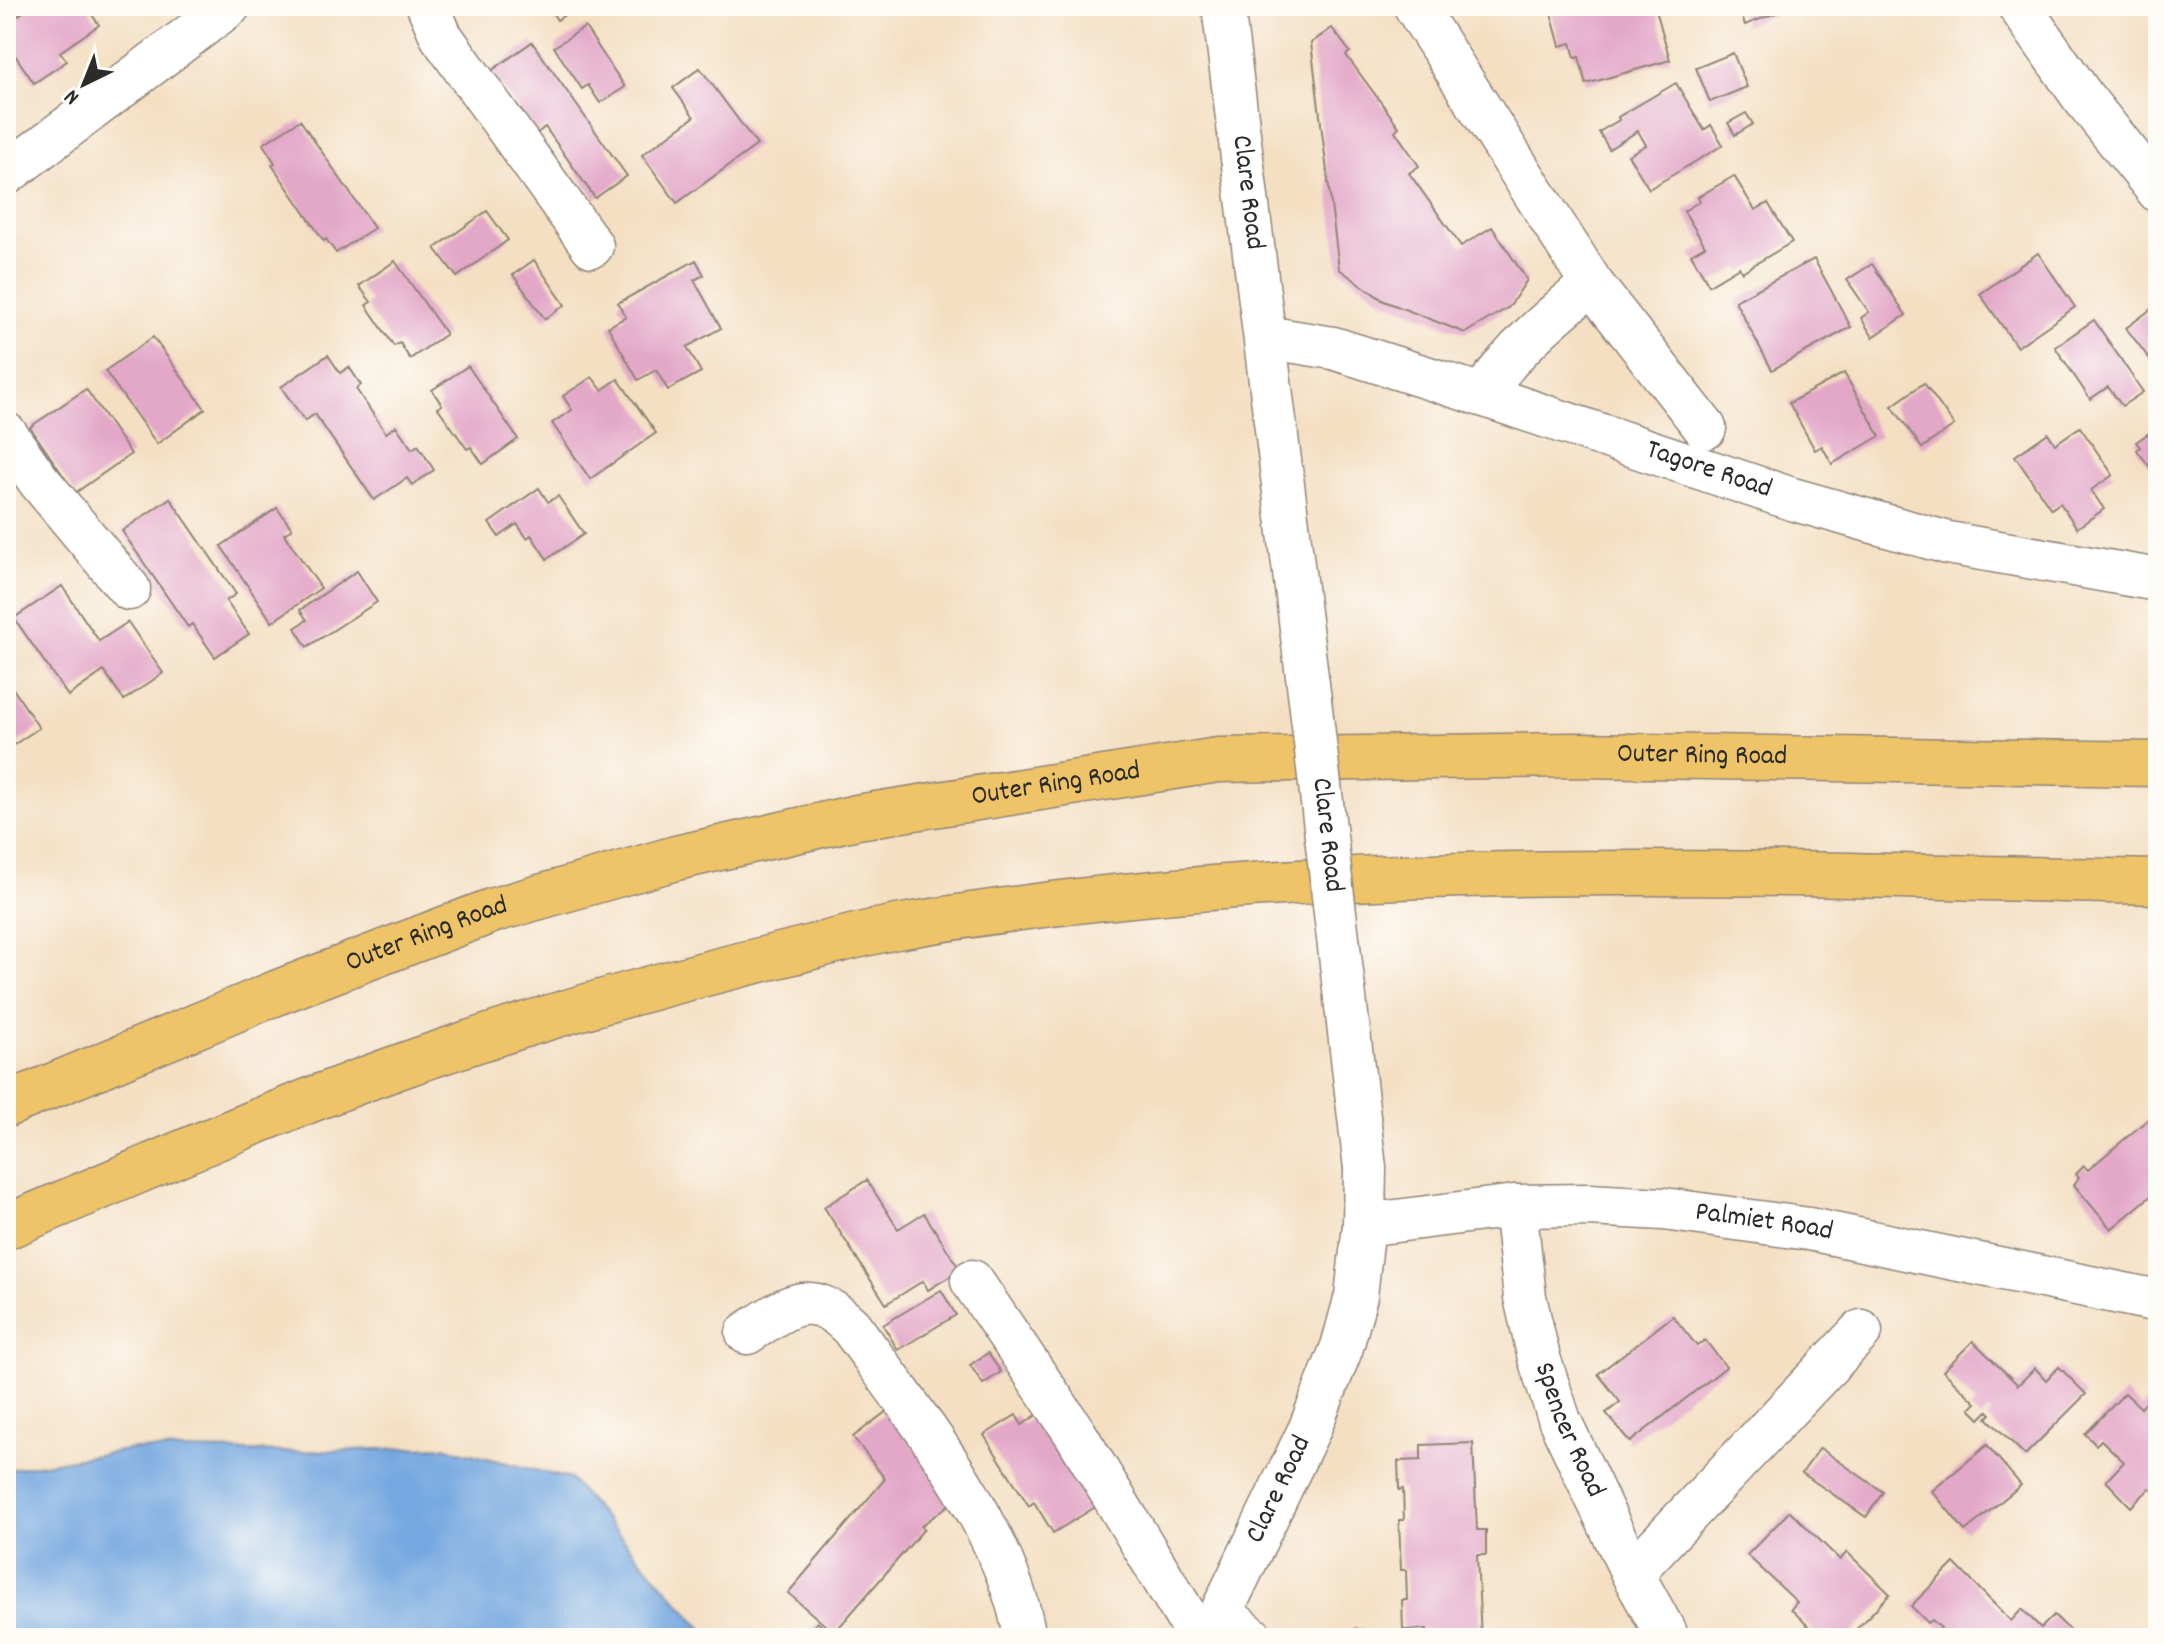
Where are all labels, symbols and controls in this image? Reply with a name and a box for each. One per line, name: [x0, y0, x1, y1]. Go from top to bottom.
north arrow: [44, 44, 124, 124]
text: N: [58, 81, 87, 111]
street label: Clare Road: [1219, 133, 1273, 252]
street label: Tagore Road: [1640, 431, 1777, 511]
street label: Outer Ring Road: [1617, 736, 1788, 778]
street label: Outer Ring Road: [969, 753, 1143, 819]
street label: Clare Road: [1299, 776, 1352, 895]
street label: Outer Ring Road: [340, 887, 513, 984]
street label: Palmiet Road: [1692, 1193, 1836, 1253]
street label: Spencer Road: [1522, 1358, 1614, 1505]
street label: Clare Road: [1237, 1430, 1323, 1551]

